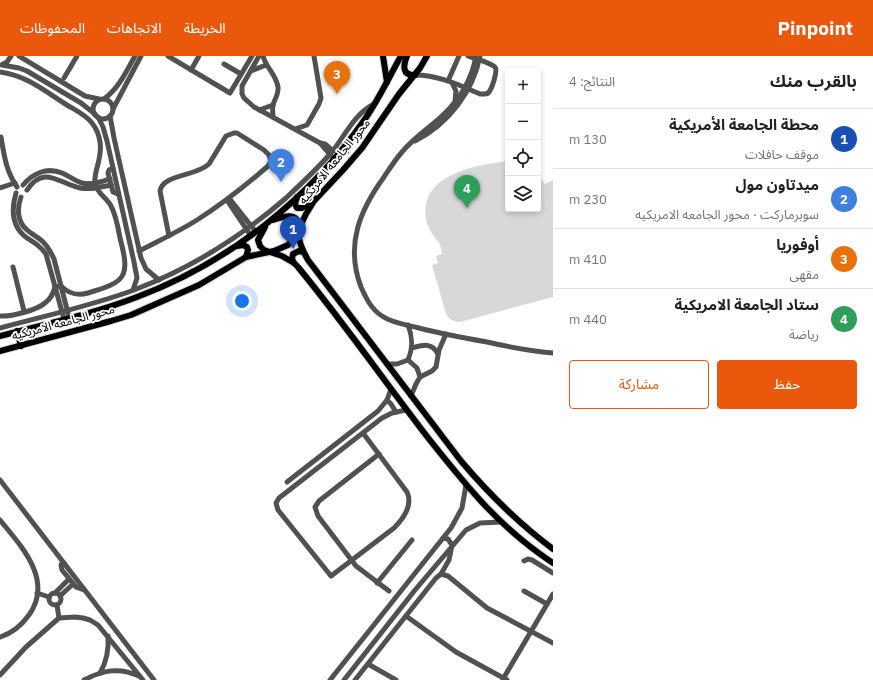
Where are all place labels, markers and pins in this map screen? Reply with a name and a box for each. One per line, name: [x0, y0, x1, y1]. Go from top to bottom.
pin: 3: [324, 61, 350, 94]
pin: 2: [268, 149, 294, 182]
pin: 4: [454, 175, 480, 208]
pin: 1: [280, 216, 306, 249]

